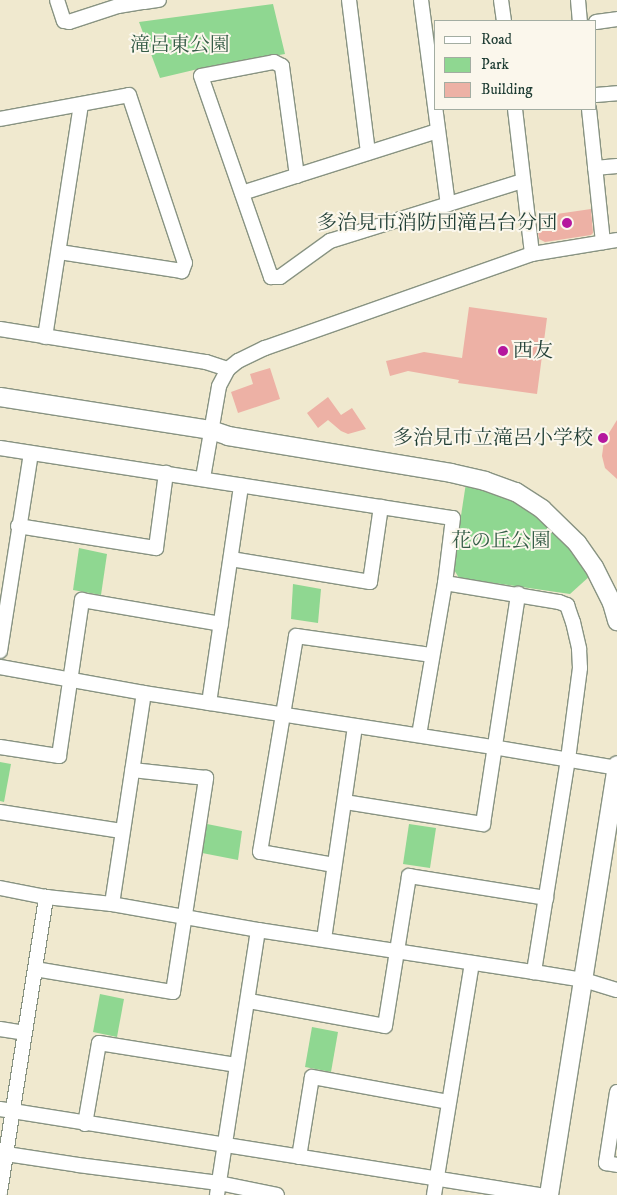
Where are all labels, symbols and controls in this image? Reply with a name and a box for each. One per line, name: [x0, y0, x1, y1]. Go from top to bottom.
legend: [434, 20, 597, 110]
text: Road: [481, 30, 512, 49]
park label: 滝呂東公園: [130, 33, 230, 57]
text: Park: [481, 55, 509, 74]
text: Building: [481, 80, 533, 99]
place label: 多治見市消防団滝呂台分団: [317, 211, 557, 235]
marker: 多治見市消防団滝呂台分団: [561, 217, 573, 229]
place label: 西友: [513, 339, 553, 363]
marker: 西友: [497, 345, 509, 357]
place label: 多治見市立滝呂小学校: [393, 426, 593, 450]
marker: 多治見市立滝呂小学校: [597, 432, 609, 444]
park label: 花の丘公園: [451, 529, 551, 553]

